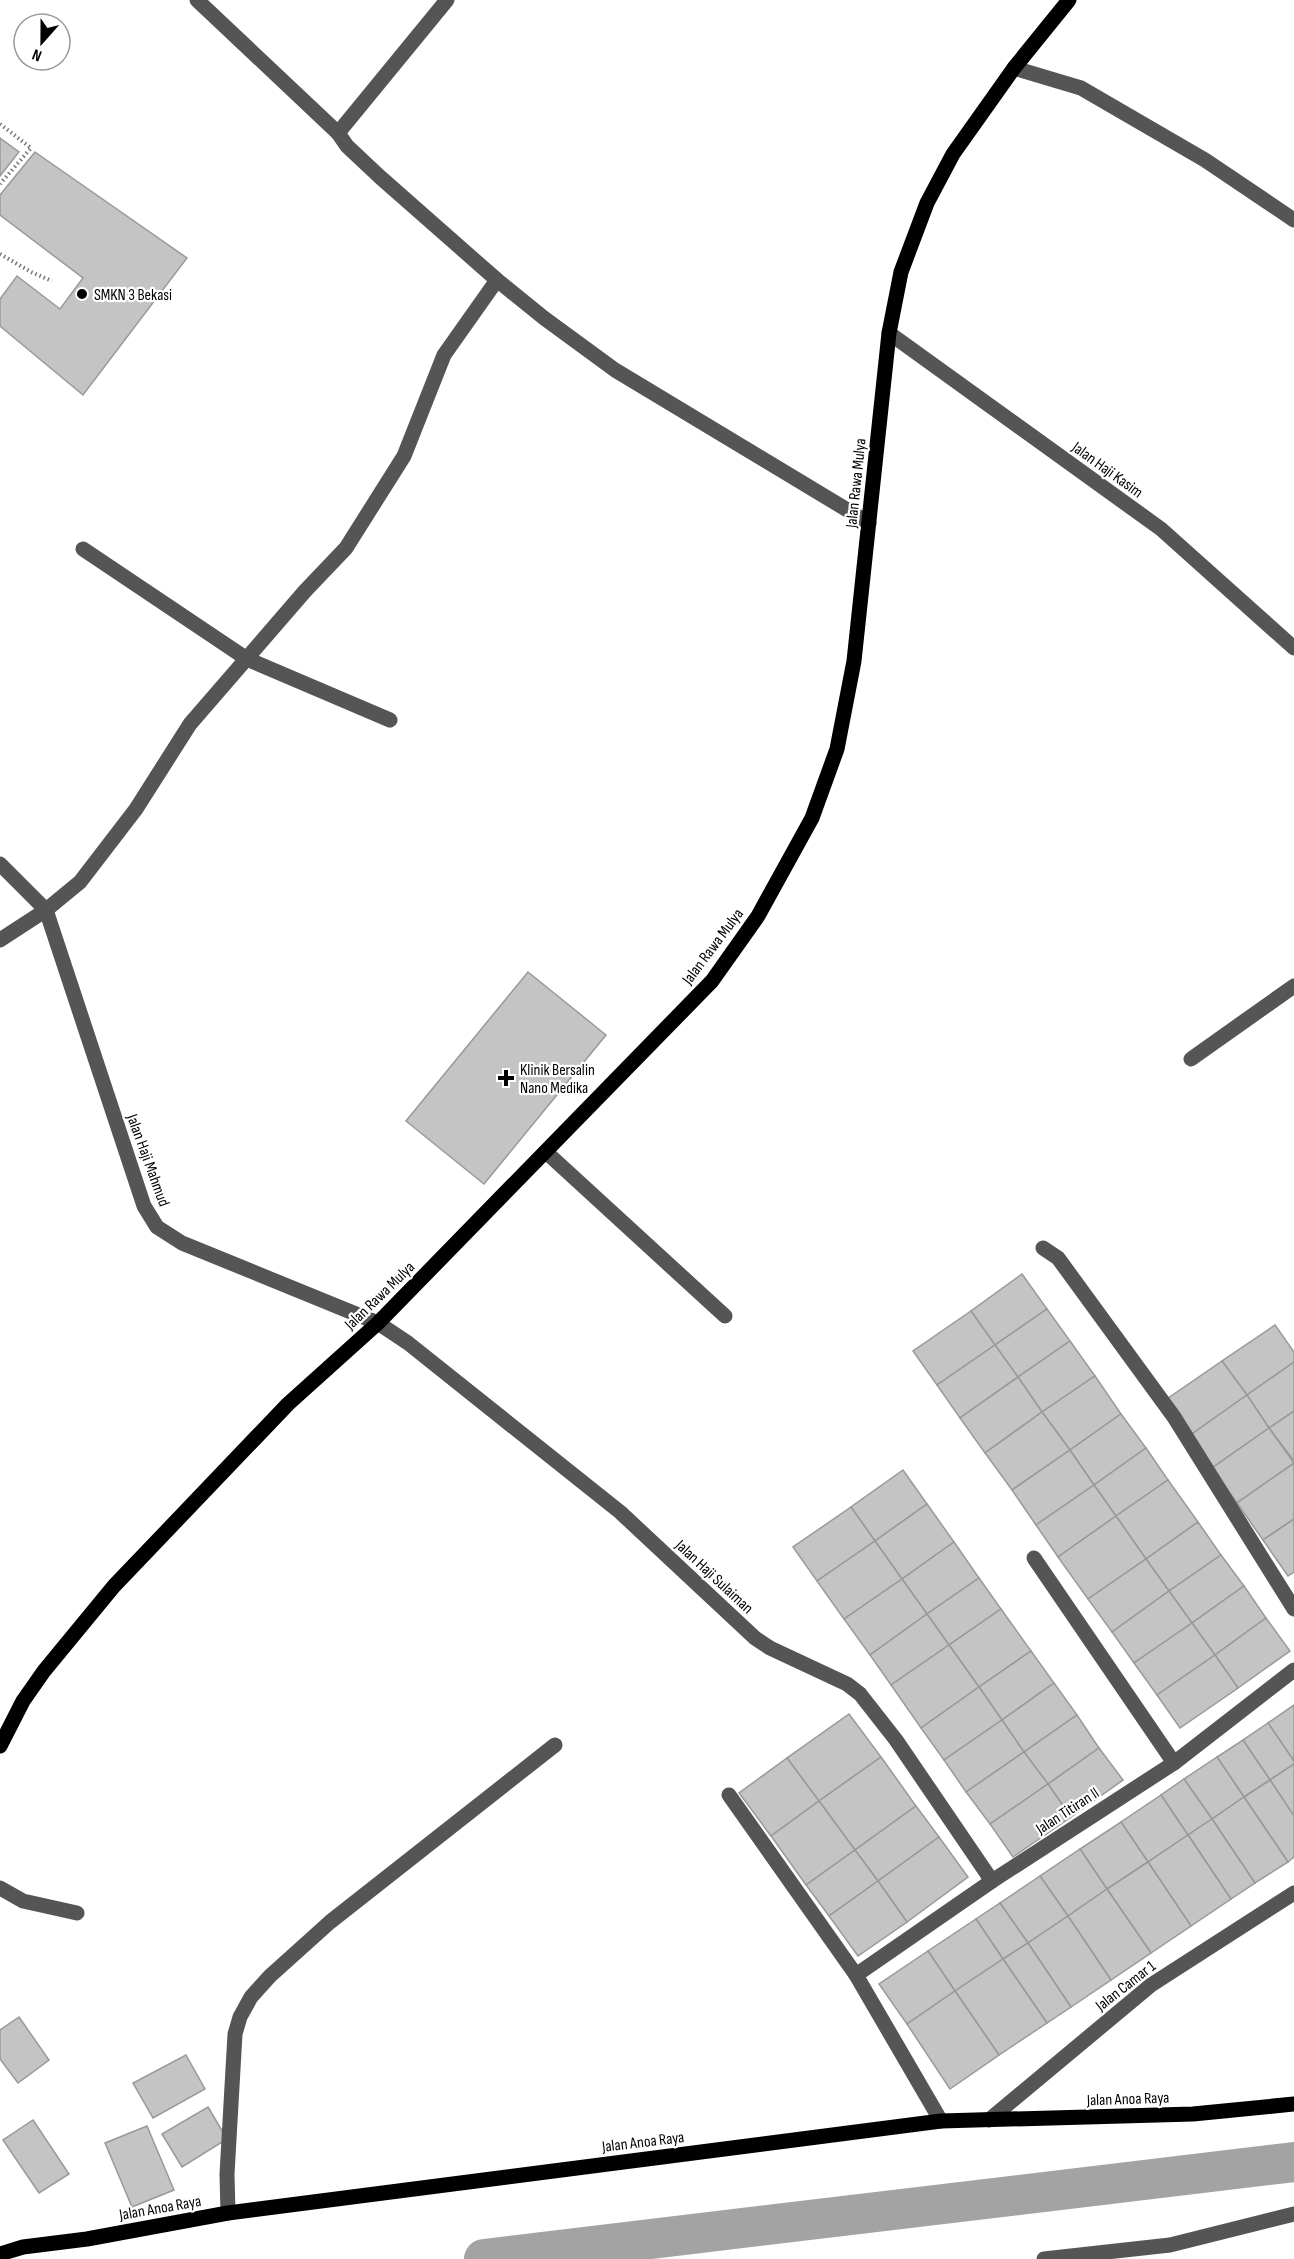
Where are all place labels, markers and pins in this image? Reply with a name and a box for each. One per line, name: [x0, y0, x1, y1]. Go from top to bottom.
place label: SMKN 3 Bekasi: [94, 286, 172, 305]
marker: SMKN 3 Bekasi: [75, 287, 89, 301]
place label: Klinik Bersalin Nano Medika: [520, 1061, 595, 1098]
marker: Klinik Bersalin Nano Medika: [497, 1069, 515, 1087]

